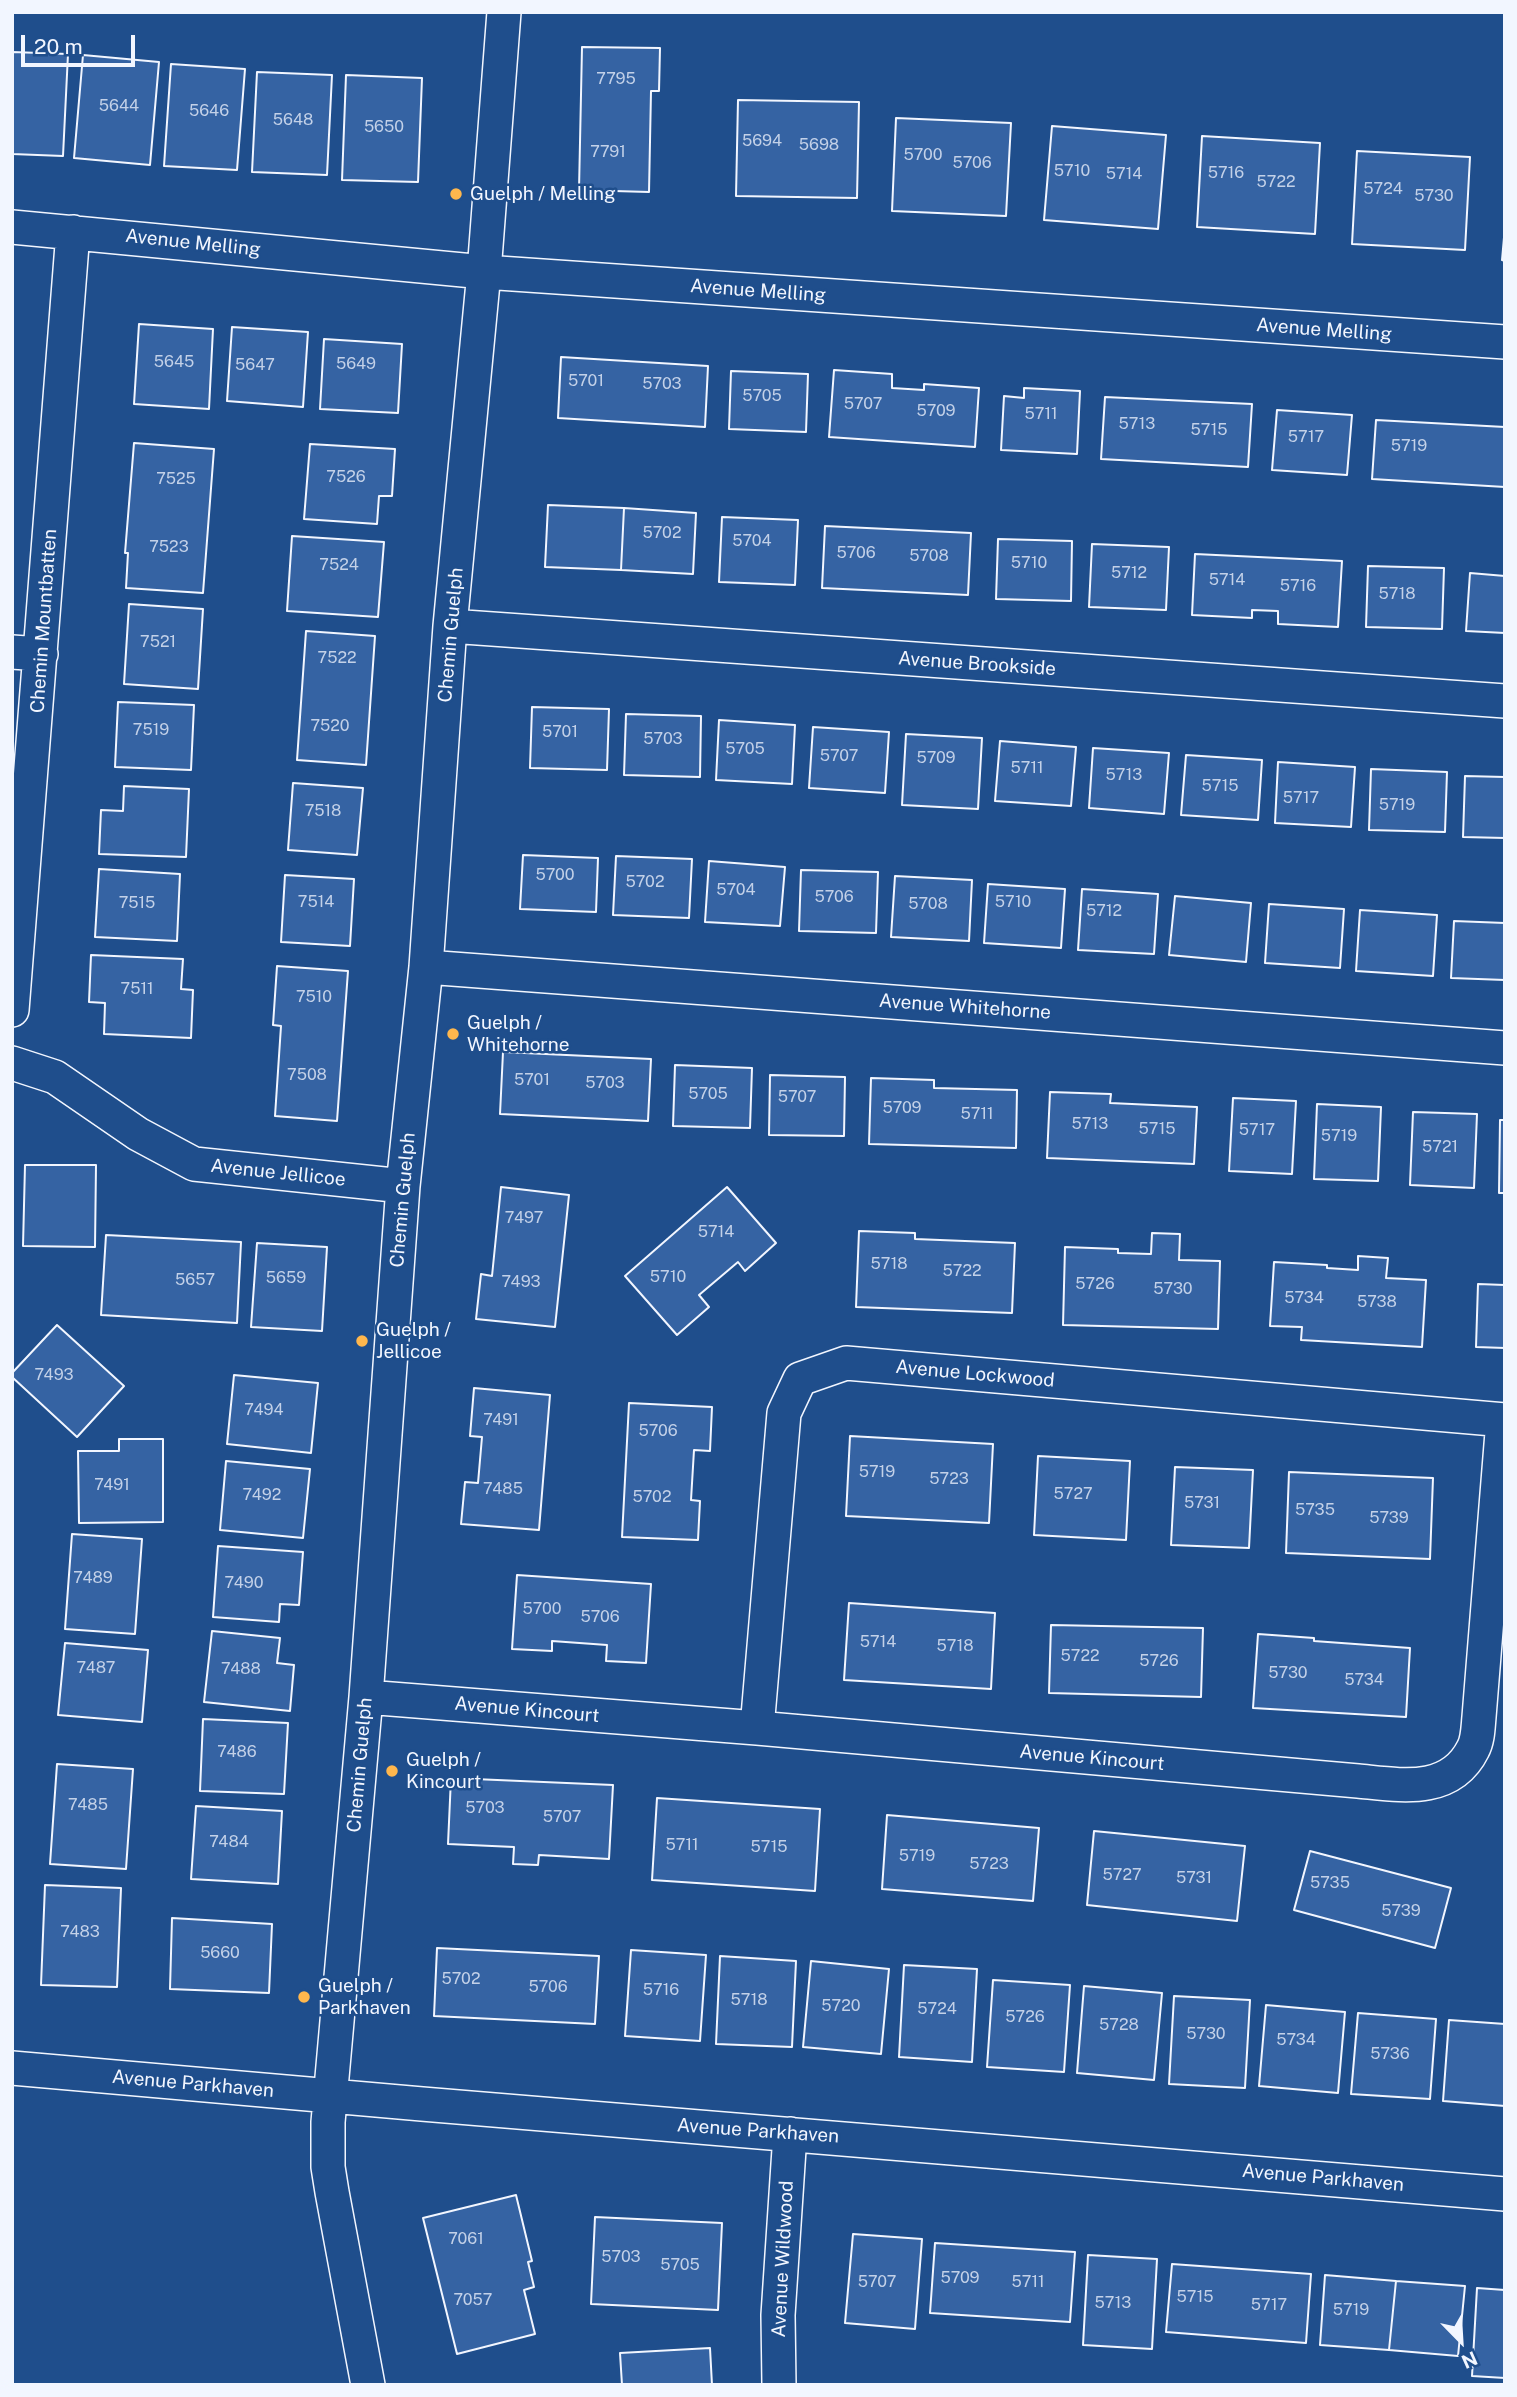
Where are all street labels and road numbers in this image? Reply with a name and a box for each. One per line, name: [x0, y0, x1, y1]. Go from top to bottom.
street label: Avenue Melling: [124, 225, 262, 261]
street label: Avenue Melling: [689, 275, 827, 307]
street label: Avenue Melling: [1255, 314, 1393, 346]
street label: Chemin Mountbatten: [26, 528, 62, 714]
street label: Chemin Guelph: [434, 567, 468, 703]
street label: Avenue Brookside: [897, 647, 1057, 681]
street label: Avenue Whitehorne: [878, 990, 1052, 1024]
street label: Chemin Guelph: [386, 1132, 420, 1268]
street label: Avenue Jellicoe: [209, 1155, 347, 1191]
street label: Avenue Lockwood: [894, 1356, 1056, 1392]
street label: Avenue Kincourt: [454, 1692, 600, 1728]
street label: Chemin Guelph: [343, 1697, 377, 1833]
street label: Avenue Kincourt: [1019, 1740, 1165, 1776]
street label: Avenue Parkhaven: [111, 2066, 275, 2102]
street label: Avenue Parkhaven: [676, 2114, 840, 2148]
street label: Avenue Parkhaven: [1241, 2160, 1405, 2196]
street label: Avenue Wildwood: [768, 2180, 798, 2338]

